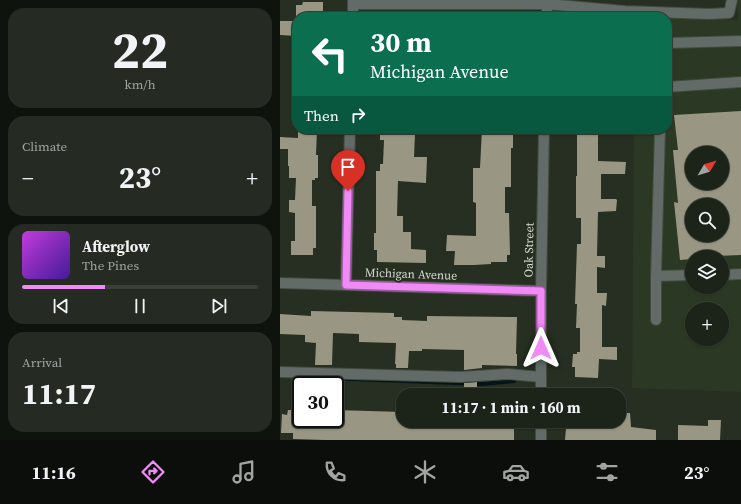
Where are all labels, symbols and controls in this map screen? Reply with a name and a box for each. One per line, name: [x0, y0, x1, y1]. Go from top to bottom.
text: 22: [112, 14, 168, 85]
text: 30 m: [370, 23, 432, 61]
icon: left: [304, 28, 356, 80]
text: Michigan Avenue: [370, 59, 509, 84]
text: km/h: [125, 76, 155, 93]
icon: right: [347, 104, 369, 126]
text: Then: [304, 105, 339, 126]
text: Climate: [22, 138, 67, 155]
north arrow: [685, 146, 729, 190]
map controls: [685, 146, 729, 346]
pin: [331, 150, 365, 191]
icon: arrive: [337, 156, 359, 178]
text: 23°: [119, 157, 161, 198]
text: −: [22, 163, 34, 193]
text: +: [246, 163, 258, 193]
button: search: [685, 198, 729, 242]
street label: Oak Street: [521, 222, 537, 278]
text: Afterglow: [82, 236, 150, 257]
button: layers: [685, 250, 729, 294]
text: The Pines: [82, 257, 139, 274]
street label: Michigan Avenue: [365, 264, 457, 284]
icon: previous: [50, 295, 72, 317]
icon: pause: [129, 295, 151, 317]
icon: next: [208, 295, 230, 317]
button: +: [685, 302, 729, 346]
position arrow: [520, 327, 562, 369]
text: Arrival: [22, 354, 62, 371]
text: 11:17: [22, 373, 96, 414]
speed limit sign: 30: [292, 376, 344, 428]
text: 11:17 · 1 min · 160 m: [442, 397, 581, 418]
icon: directions: [139, 458, 167, 486]
icon: music: [230, 458, 258, 486]
icon: phone: [321, 458, 349, 486]
icon: climate: [411, 458, 439, 486]
icon: car: [502, 458, 530, 486]
icon: filters: [593, 458, 621, 486]
text: 11:16: [31, 460, 76, 485]
text: 23°: [684, 460, 710, 485]

